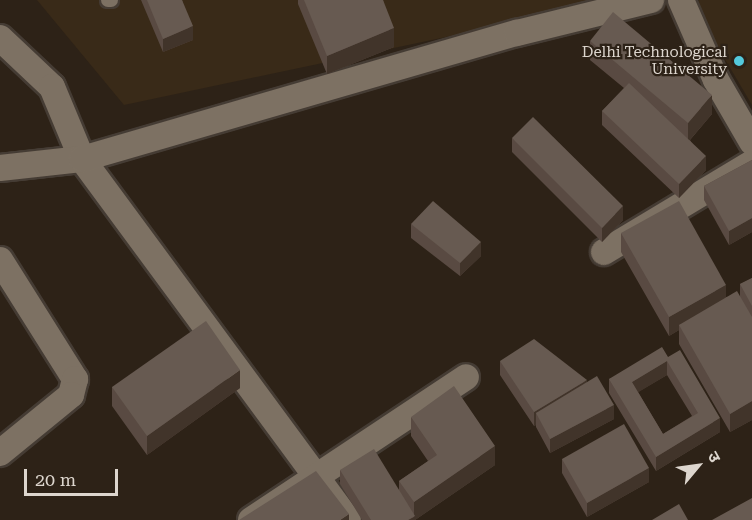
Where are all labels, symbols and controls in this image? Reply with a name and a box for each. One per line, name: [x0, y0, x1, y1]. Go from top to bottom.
place label: Delhi Technological University: [582, 43, 727, 78]
marker: Delhi Technological University: [732, 54, 746, 68]
north arrow: [668, 436, 728, 496]
text: उ: [704, 448, 725, 466]
scale bar: [27, 457, 122, 495]
text: 20 m: [35, 469, 76, 490]

